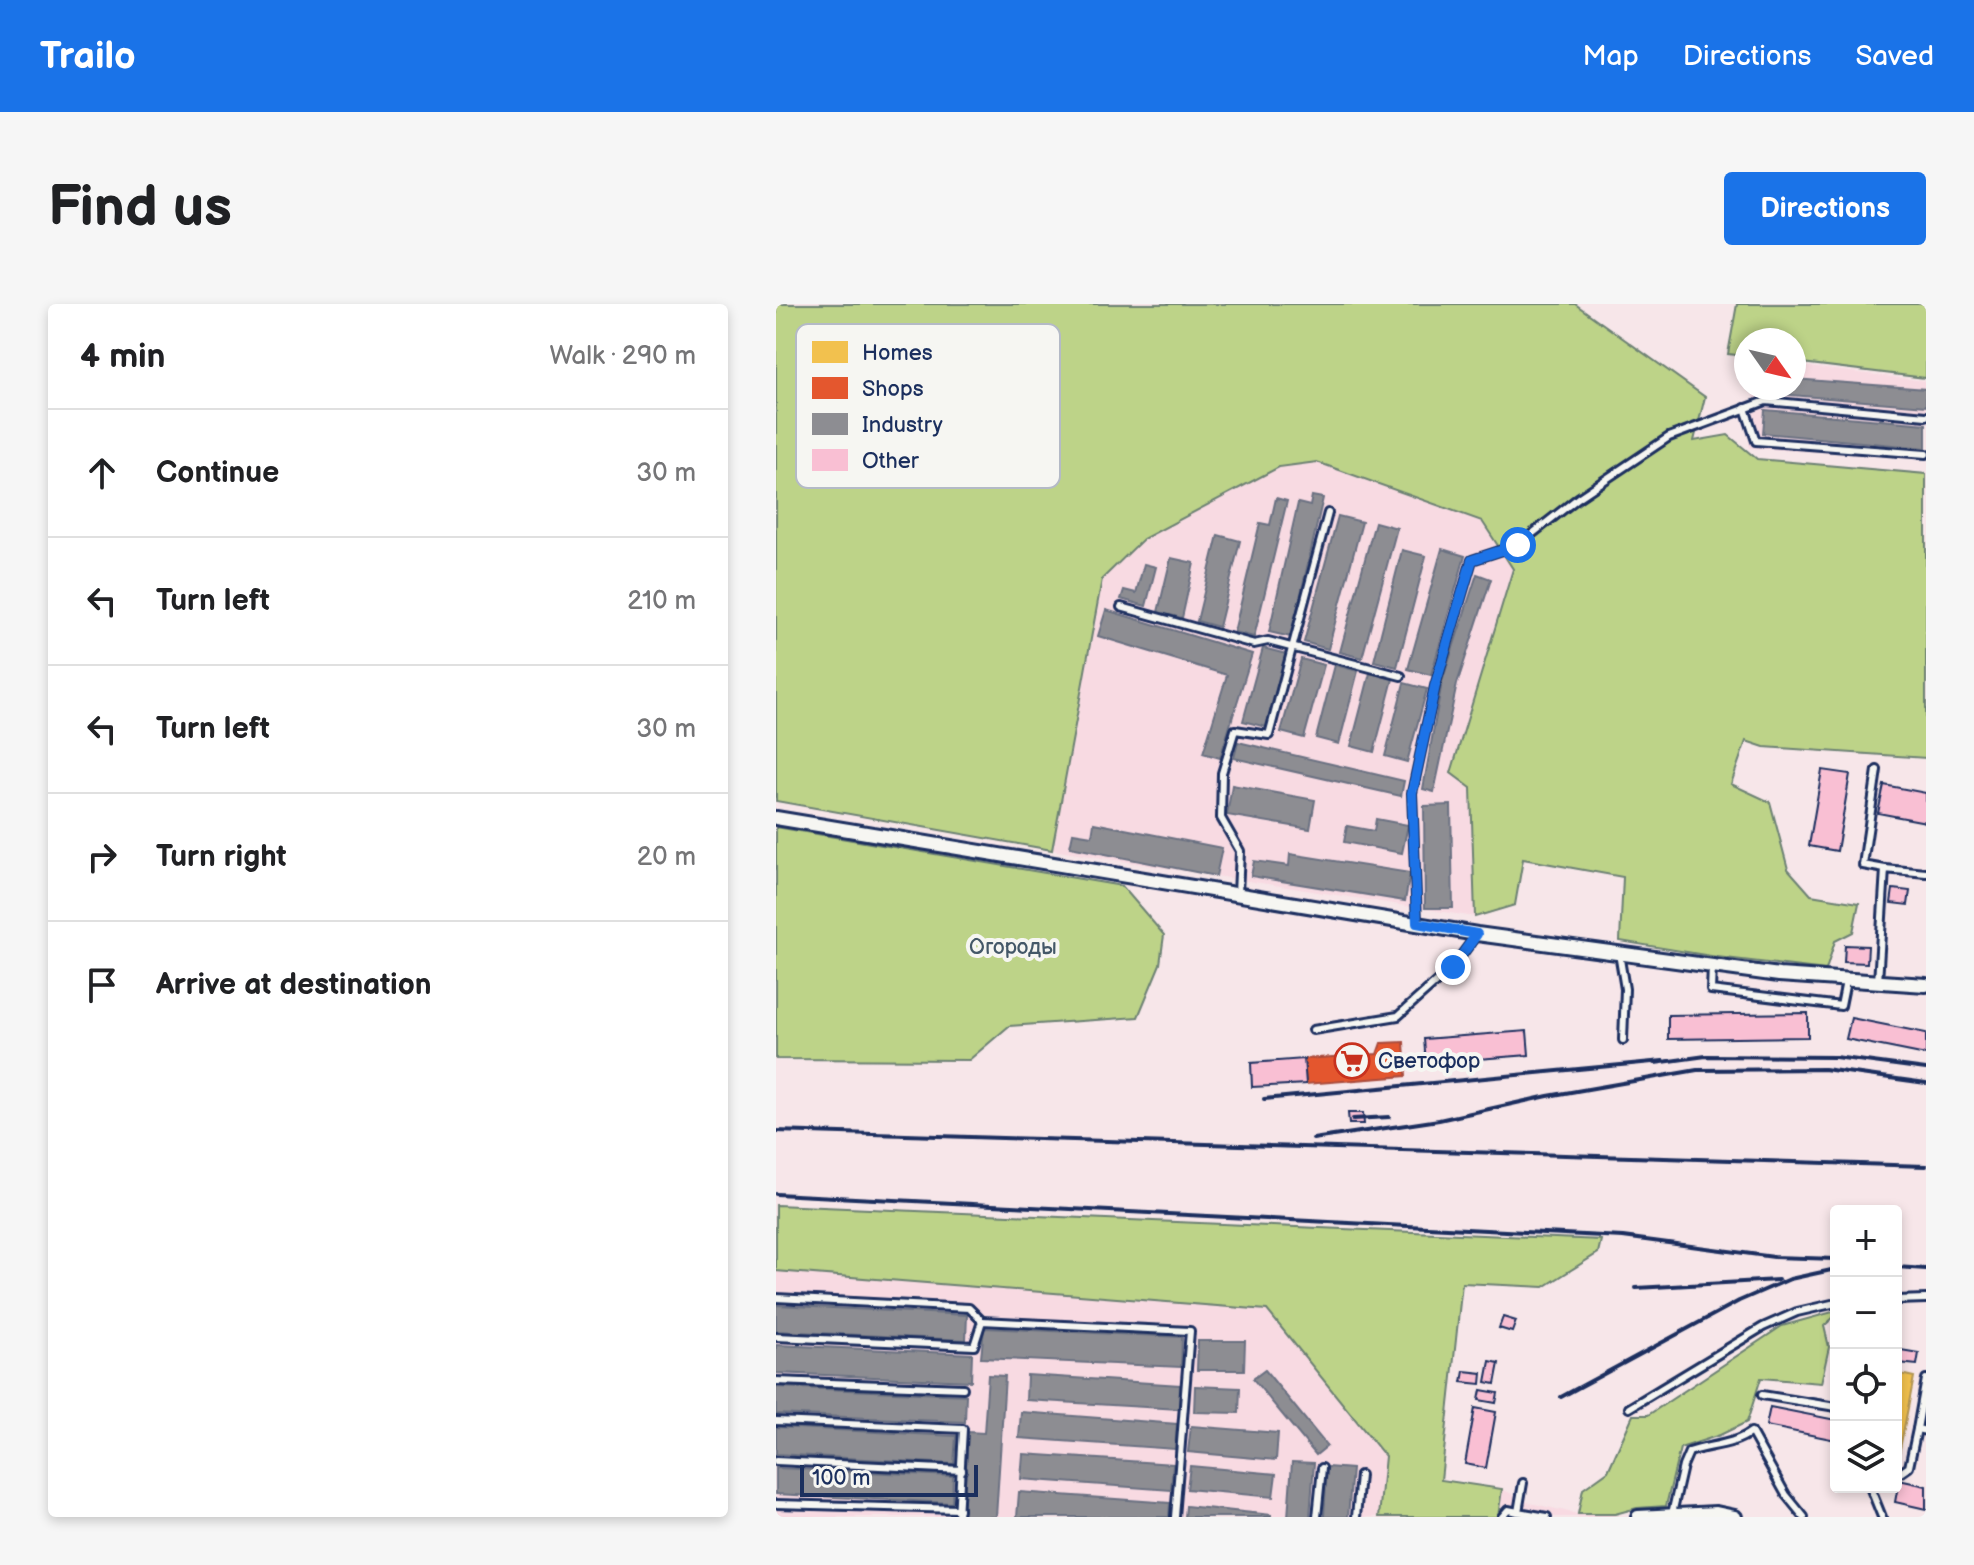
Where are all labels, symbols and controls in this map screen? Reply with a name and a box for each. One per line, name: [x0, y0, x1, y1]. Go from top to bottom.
text: Trailo: [40, 34, 136, 79]
text: Map: [1582, 40, 1639, 73]
text: Directions: [1683, 40, 1811, 73]
text: Saved: [1855, 40, 1934, 73]
button: Directions: [1724, 172, 1926, 245]
text: Find us: [48, 175, 232, 242]
legend: [796, 324, 1060, 488]
north arrow: [1734, 328, 1806, 400]
text: 4 min: [80, 336, 166, 377]
text: Homes: [862, 340, 933, 367]
text: Walk · 290 m: [549, 341, 696, 372]
text: Shops: [862, 376, 924, 403]
text: Industry: [862, 412, 943, 439]
text: Other: [862, 448, 920, 475]
icon: ahead: [80, 451, 124, 495]
text: Continue: [156, 455, 279, 491]
text: 30 m: [636, 458, 696, 489]
route start: [1500, 527, 1536, 563]
icon: left: [80, 579, 124, 623]
text: Turn left: [156, 583, 270, 619]
text: 210 m: [627, 586, 696, 617]
icon: left: [80, 707, 124, 751]
text: Turn left: [156, 711, 270, 747]
text: 30 m: [636, 714, 696, 745]
icon: right: [80, 835, 124, 879]
text: Turn right: [156, 839, 287, 875]
text: 20 m: [637, 842, 696, 873]
park label: Огороды: [969, 934, 1057, 961]
route end: [1435, 949, 1471, 985]
icon: arrive: [80, 963, 124, 1007]
text: Arrive at destination: [156, 967, 432, 1003]
supermarket icon: Светофор: [1333, 1042, 1371, 1080]
place label: Светофор: [1378, 1048, 1481, 1075]
map controls: [1830, 1205, 1902, 1493]
button: +: [1830, 1205, 1902, 1277]
button: −: [1830, 1277, 1902, 1349]
button: locate: [1830, 1349, 1902, 1421]
button: layers: [1830, 1421, 1902, 1493]
scale bar: [800, 1461, 978, 1497]
text: 100 m: [812, 1465, 871, 1492]

